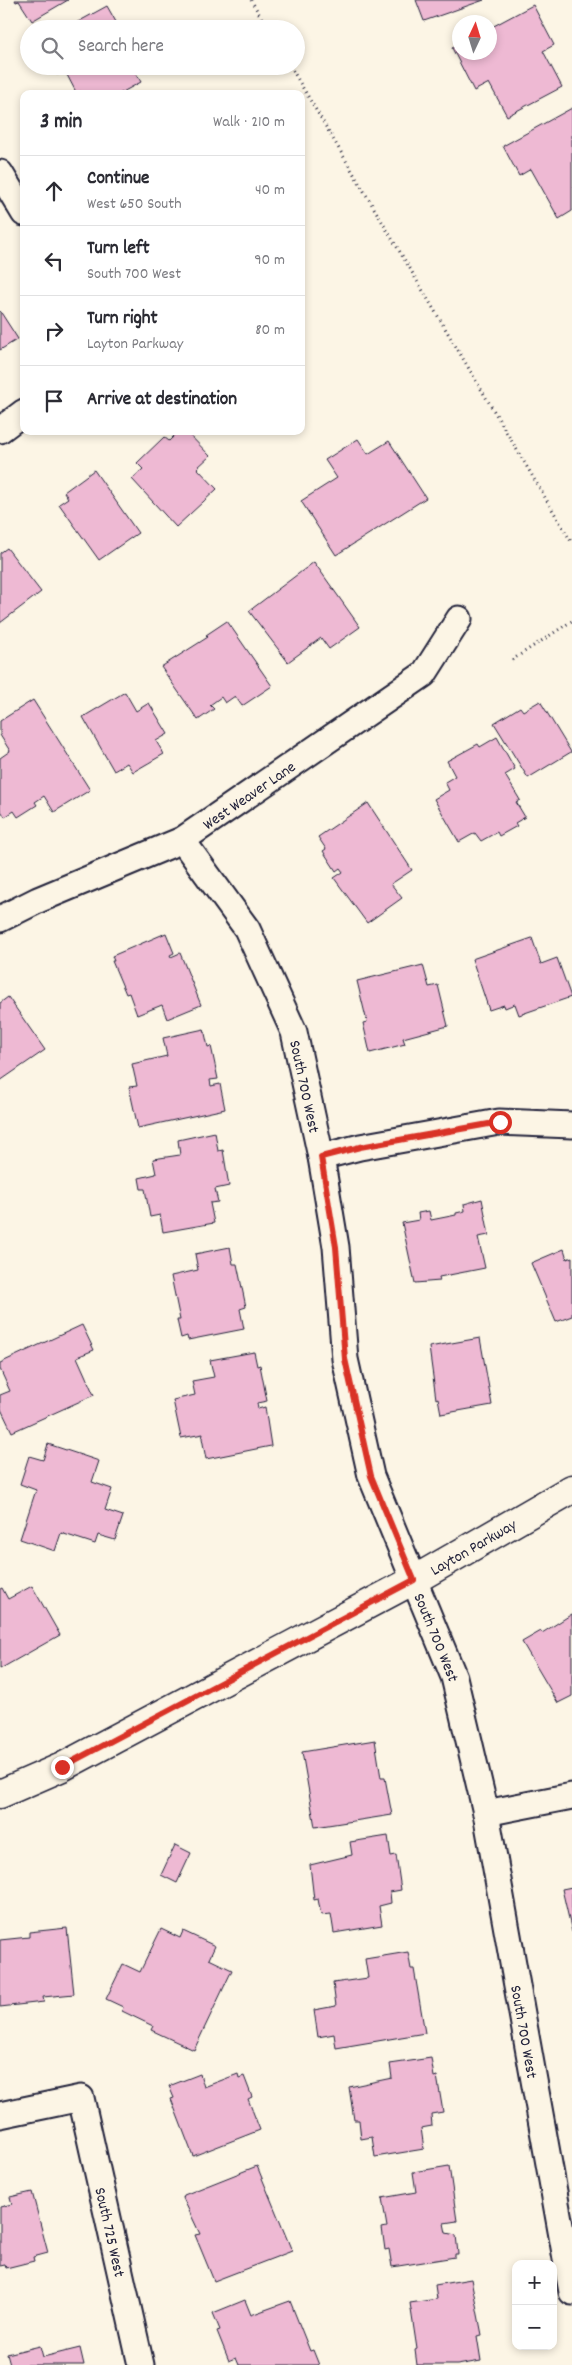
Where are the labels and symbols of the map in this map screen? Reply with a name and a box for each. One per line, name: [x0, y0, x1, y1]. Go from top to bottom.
north arrow: [452, 15, 497, 60]
street label: West Weaver Lane: [199, 756, 301, 837]
street label: South 700 West: [282, 1038, 324, 1135]
route start: [489, 1111, 512, 1134]
street label: Layton Parkway: [427, 1514, 522, 1582]
street label: South 700 West: [407, 1590, 464, 1684]
route end: [51, 1756, 74, 1779]
street label: South 700 West: [503, 1984, 542, 2080]
street label: South 725 West: [87, 2185, 130, 2280]

